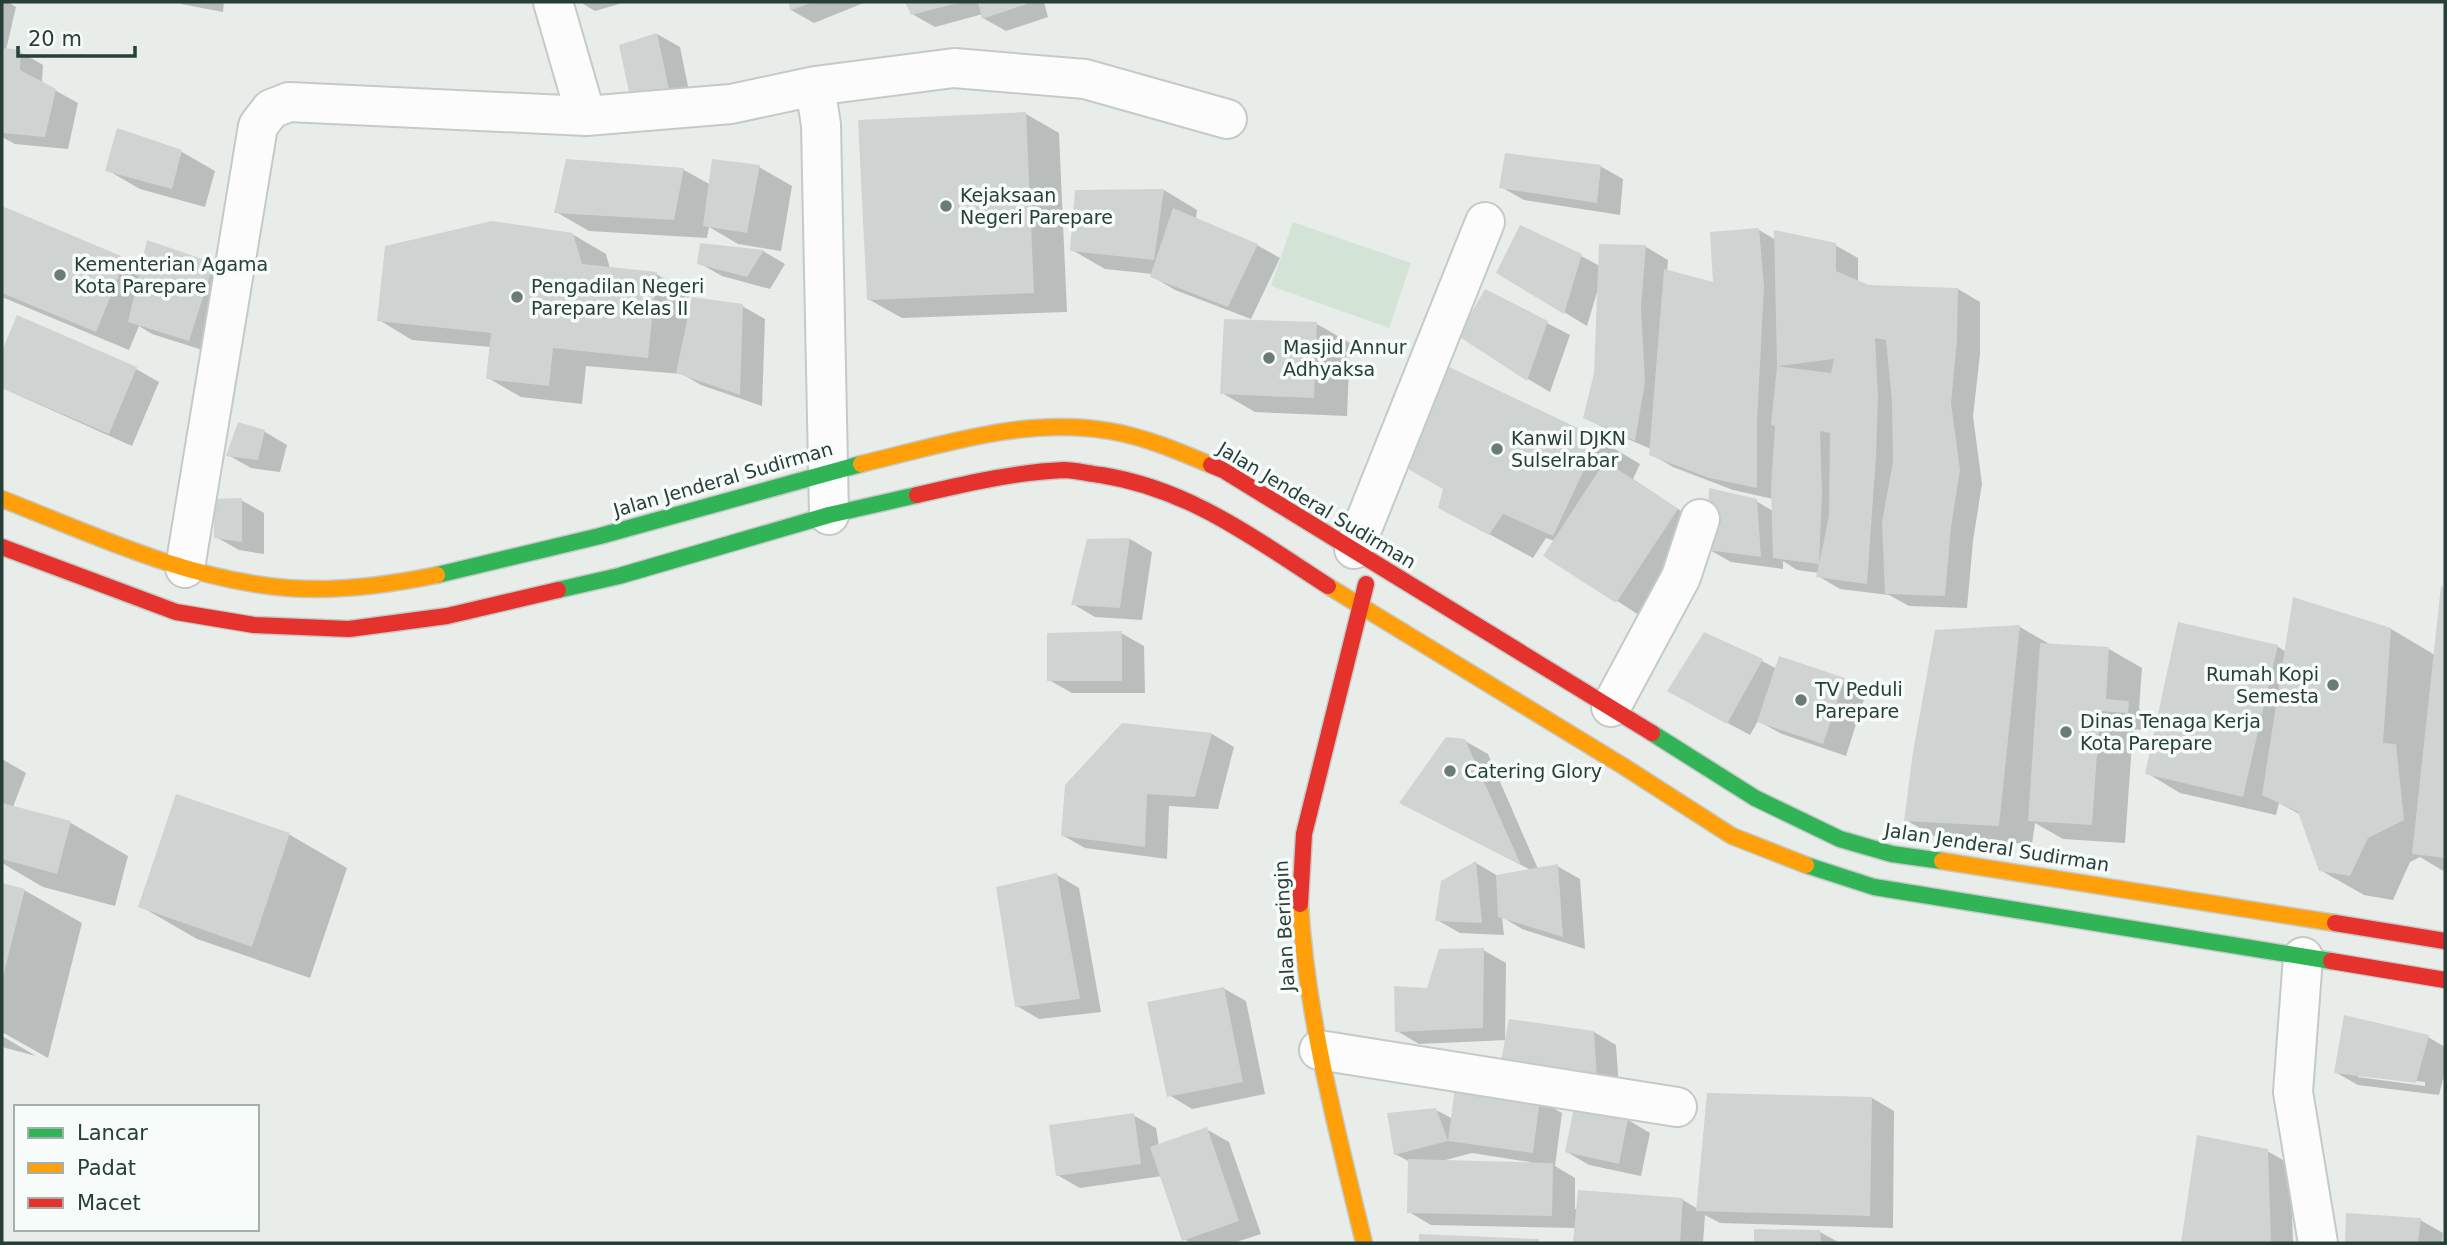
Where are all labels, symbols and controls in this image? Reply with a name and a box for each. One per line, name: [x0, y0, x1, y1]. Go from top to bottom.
scale bar: [18, 14, 135, 58]
text: 20 m: [28, 27, 82, 51]
place label: Kejaksaan Negeri Parepare: [960, 184, 1113, 228]
marker: Kejaksaan Negeri Parepare: [938, 198, 954, 214]
place label: Kementerian Agama Kota Parepare: [74, 253, 268, 297]
marker: Kementerian Agama Kota Parepare: [52, 267, 68, 283]
place label: Pengadilan Negeri Parepare Kelas II: [531, 275, 704, 319]
marker: Pengadilan Negeri Parepare Kelas II: [509, 289, 525, 305]
place label: Masjid Annur Adhyaksa: [1283, 336, 1407, 380]
marker: Masjid Annur Adhyaksa: [1261, 350, 1277, 366]
place label: Kanwil DJKN Sulselrabar: [1511, 427, 1626, 471]
street label: Jalan Jenderal Sudirman: [610, 437, 835, 521]
street label: Jalan Jenderal Sudirman: [1213, 437, 1420, 573]
marker: Kanwil DJKN Sulselrabar: [1489, 441, 1505, 457]
place label: Rumah Kopi Semesta: [2206, 663, 2319, 707]
marker: Rumah Kopi Semesta: [2325, 677, 2341, 693]
place label: TV Peduli Parepare: [1814, 678, 1903, 722]
marker: TV Peduli Parepare: [1793, 692, 1809, 708]
place label: Dinas Tenaga Kerja Kota Parepare: [2080, 710, 2261, 754]
marker: Dinas Tenaga Kerja Kota Parepare: [2058, 724, 2074, 740]
place label: Catering Glory: [1464, 760, 1602, 782]
marker: Catering Glory: [1442, 763, 1458, 779]
street label: Jalan Jenderal Sudirman: [1882, 818, 2111, 876]
street label: Jalan Beringin: [1270, 860, 1298, 993]
legend: [14, 1105, 259, 1231]
text: Lancar: [77, 1121, 148, 1145]
text: Padat: [77, 1156, 136, 1180]
text: Macet: [77, 1191, 141, 1215]

